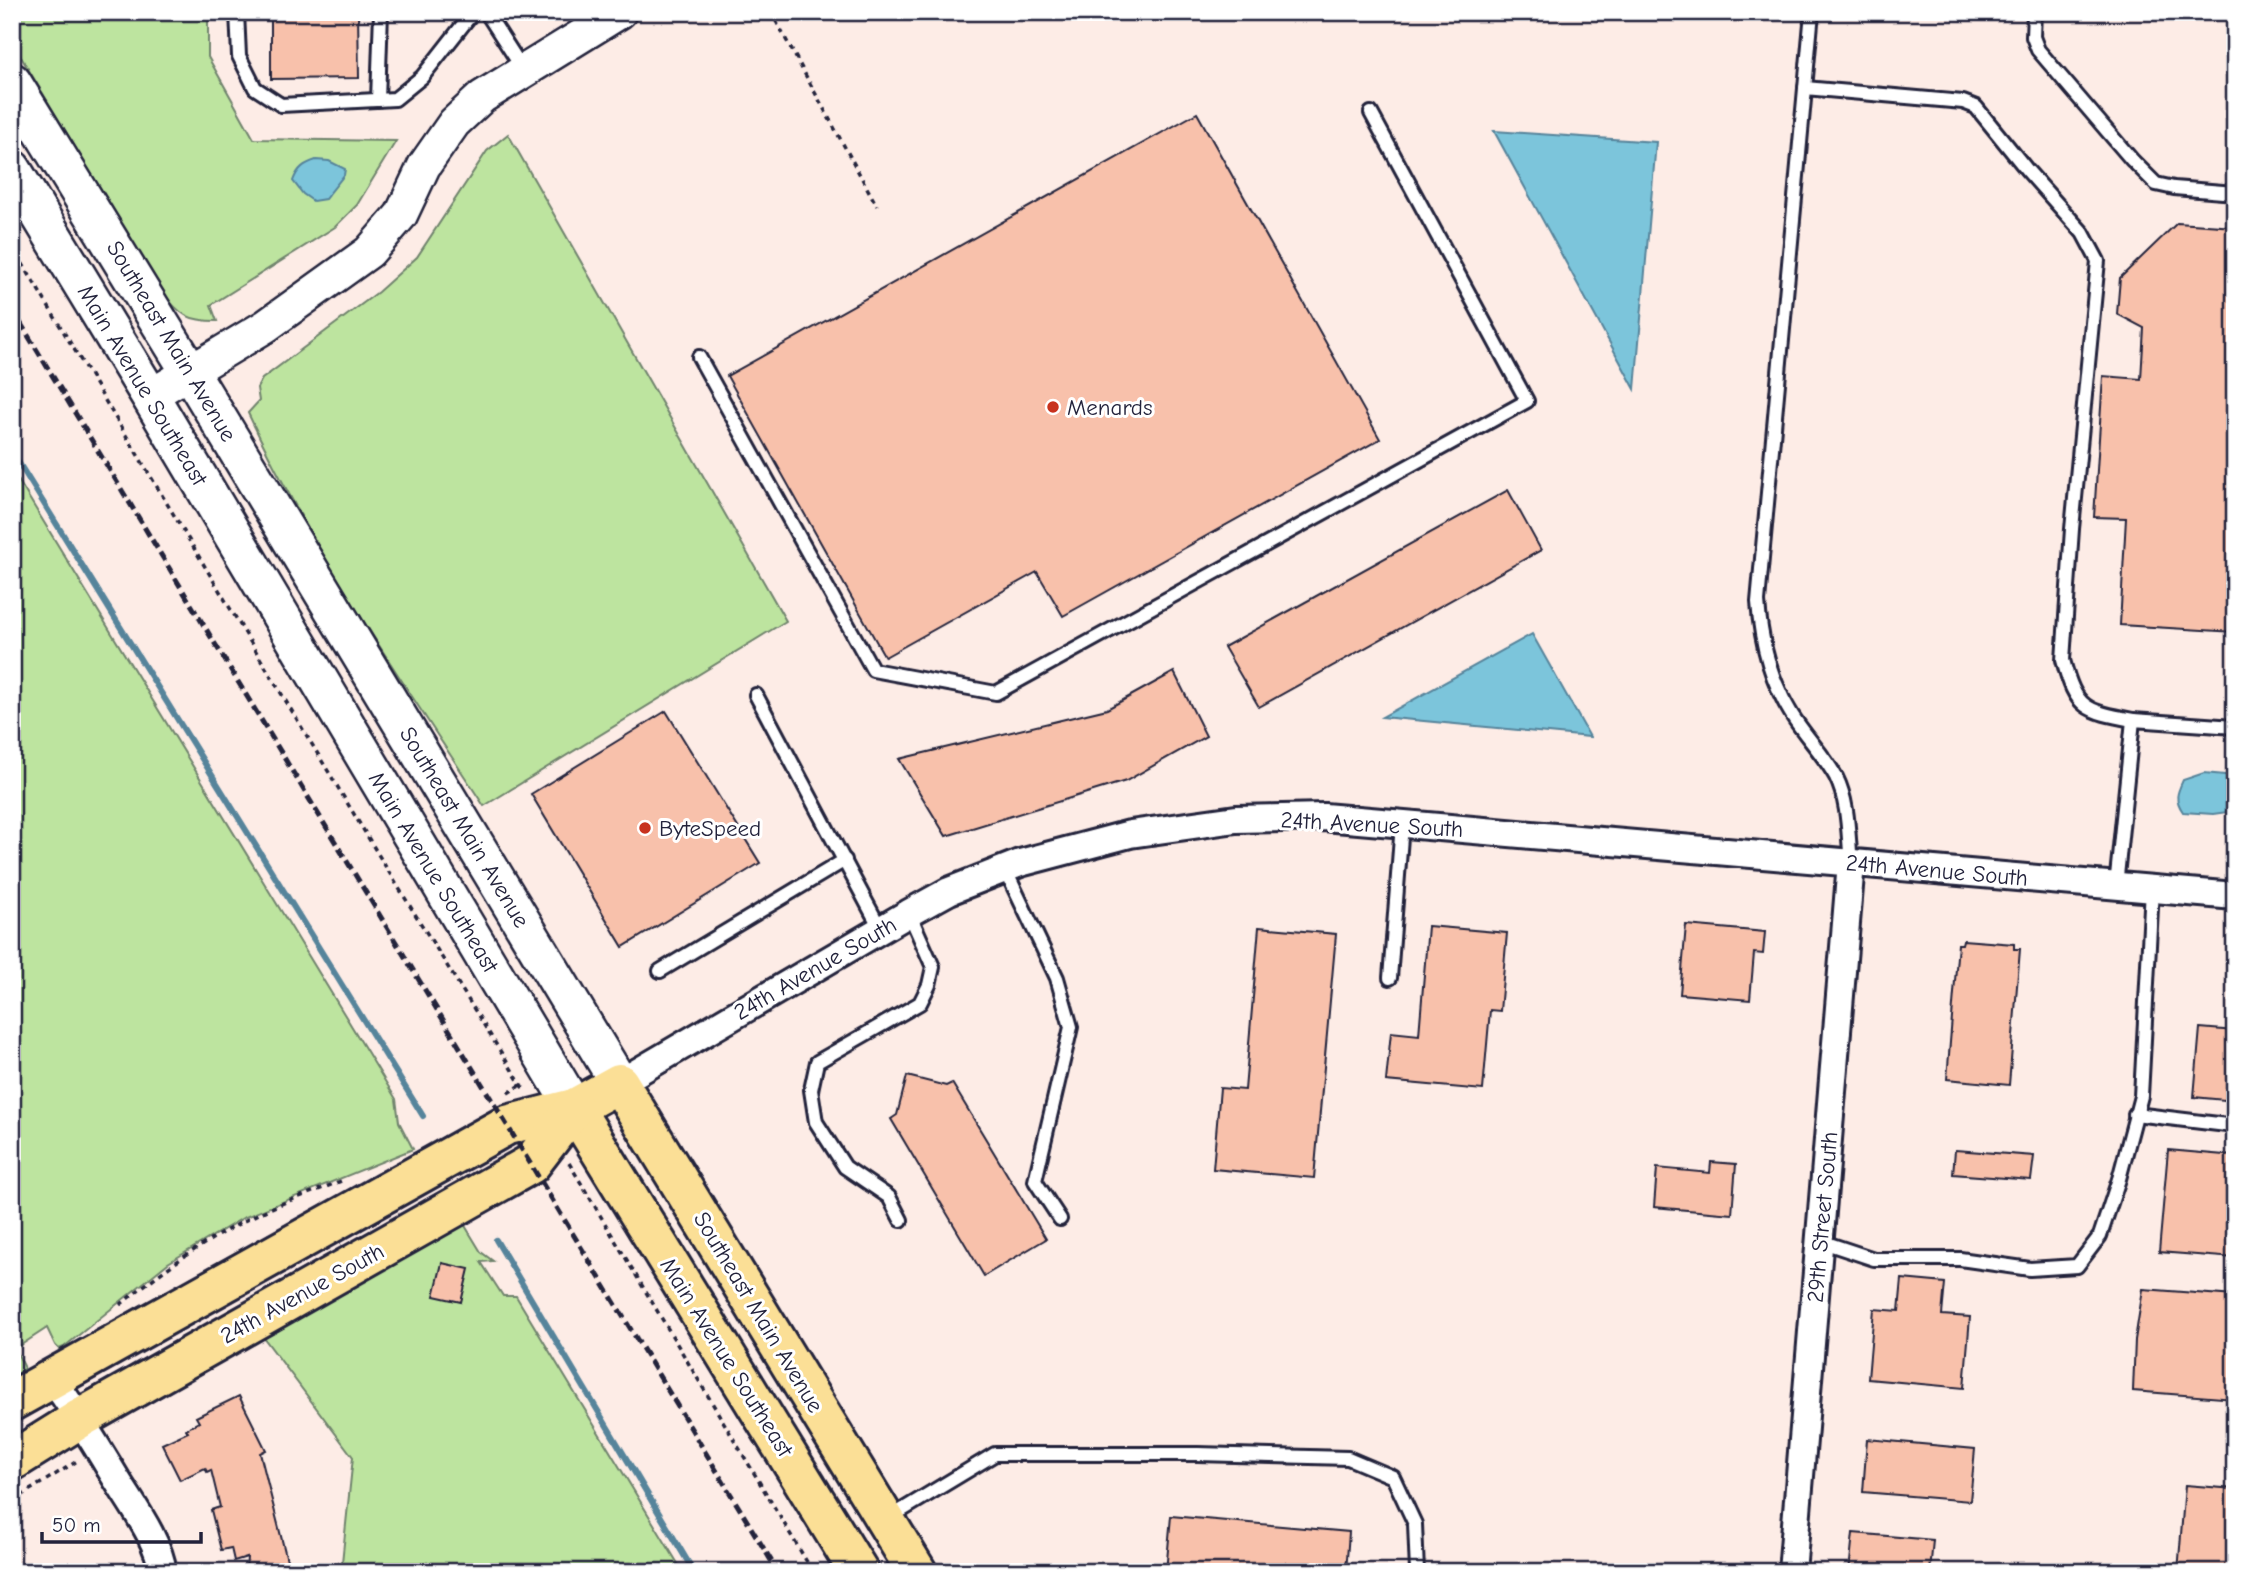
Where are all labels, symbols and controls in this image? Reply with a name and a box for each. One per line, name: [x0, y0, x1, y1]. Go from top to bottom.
street label: Southeast Main Avenue: [101, 236, 242, 447]
street label: Main Avenue Southeast: [72, 280, 214, 492]
place label: Menards: [1067, 394, 1153, 421]
marker: Menards: [1045, 399, 1061, 415]
street label: Southeast Main Avenue: [394, 722, 535, 933]
street label: Main Avenue Southeast: [363, 767, 505, 979]
street label: 24th Avenue South: [1280, 806, 1464, 843]
place label: ByteSpeed: [659, 815, 761, 842]
marker: ByteSpeed: [637, 820, 653, 836]
street label: 24th Avenue South: [1845, 849, 2029, 892]
street label: 24th Avenue South: [729, 911, 901, 1026]
street label: 29th Street South: [1802, 1130, 1843, 1304]
street label: Southeast Main Avenue: [688, 1207, 829, 1418]
street label: 24th Avenue South: [216, 1237, 389, 1350]
street label: Main Avenue Southeast: [654, 1253, 800, 1463]
scale bar: [42, 1500, 201, 1544]
text: 50 m: [52, 1513, 101, 1537]

